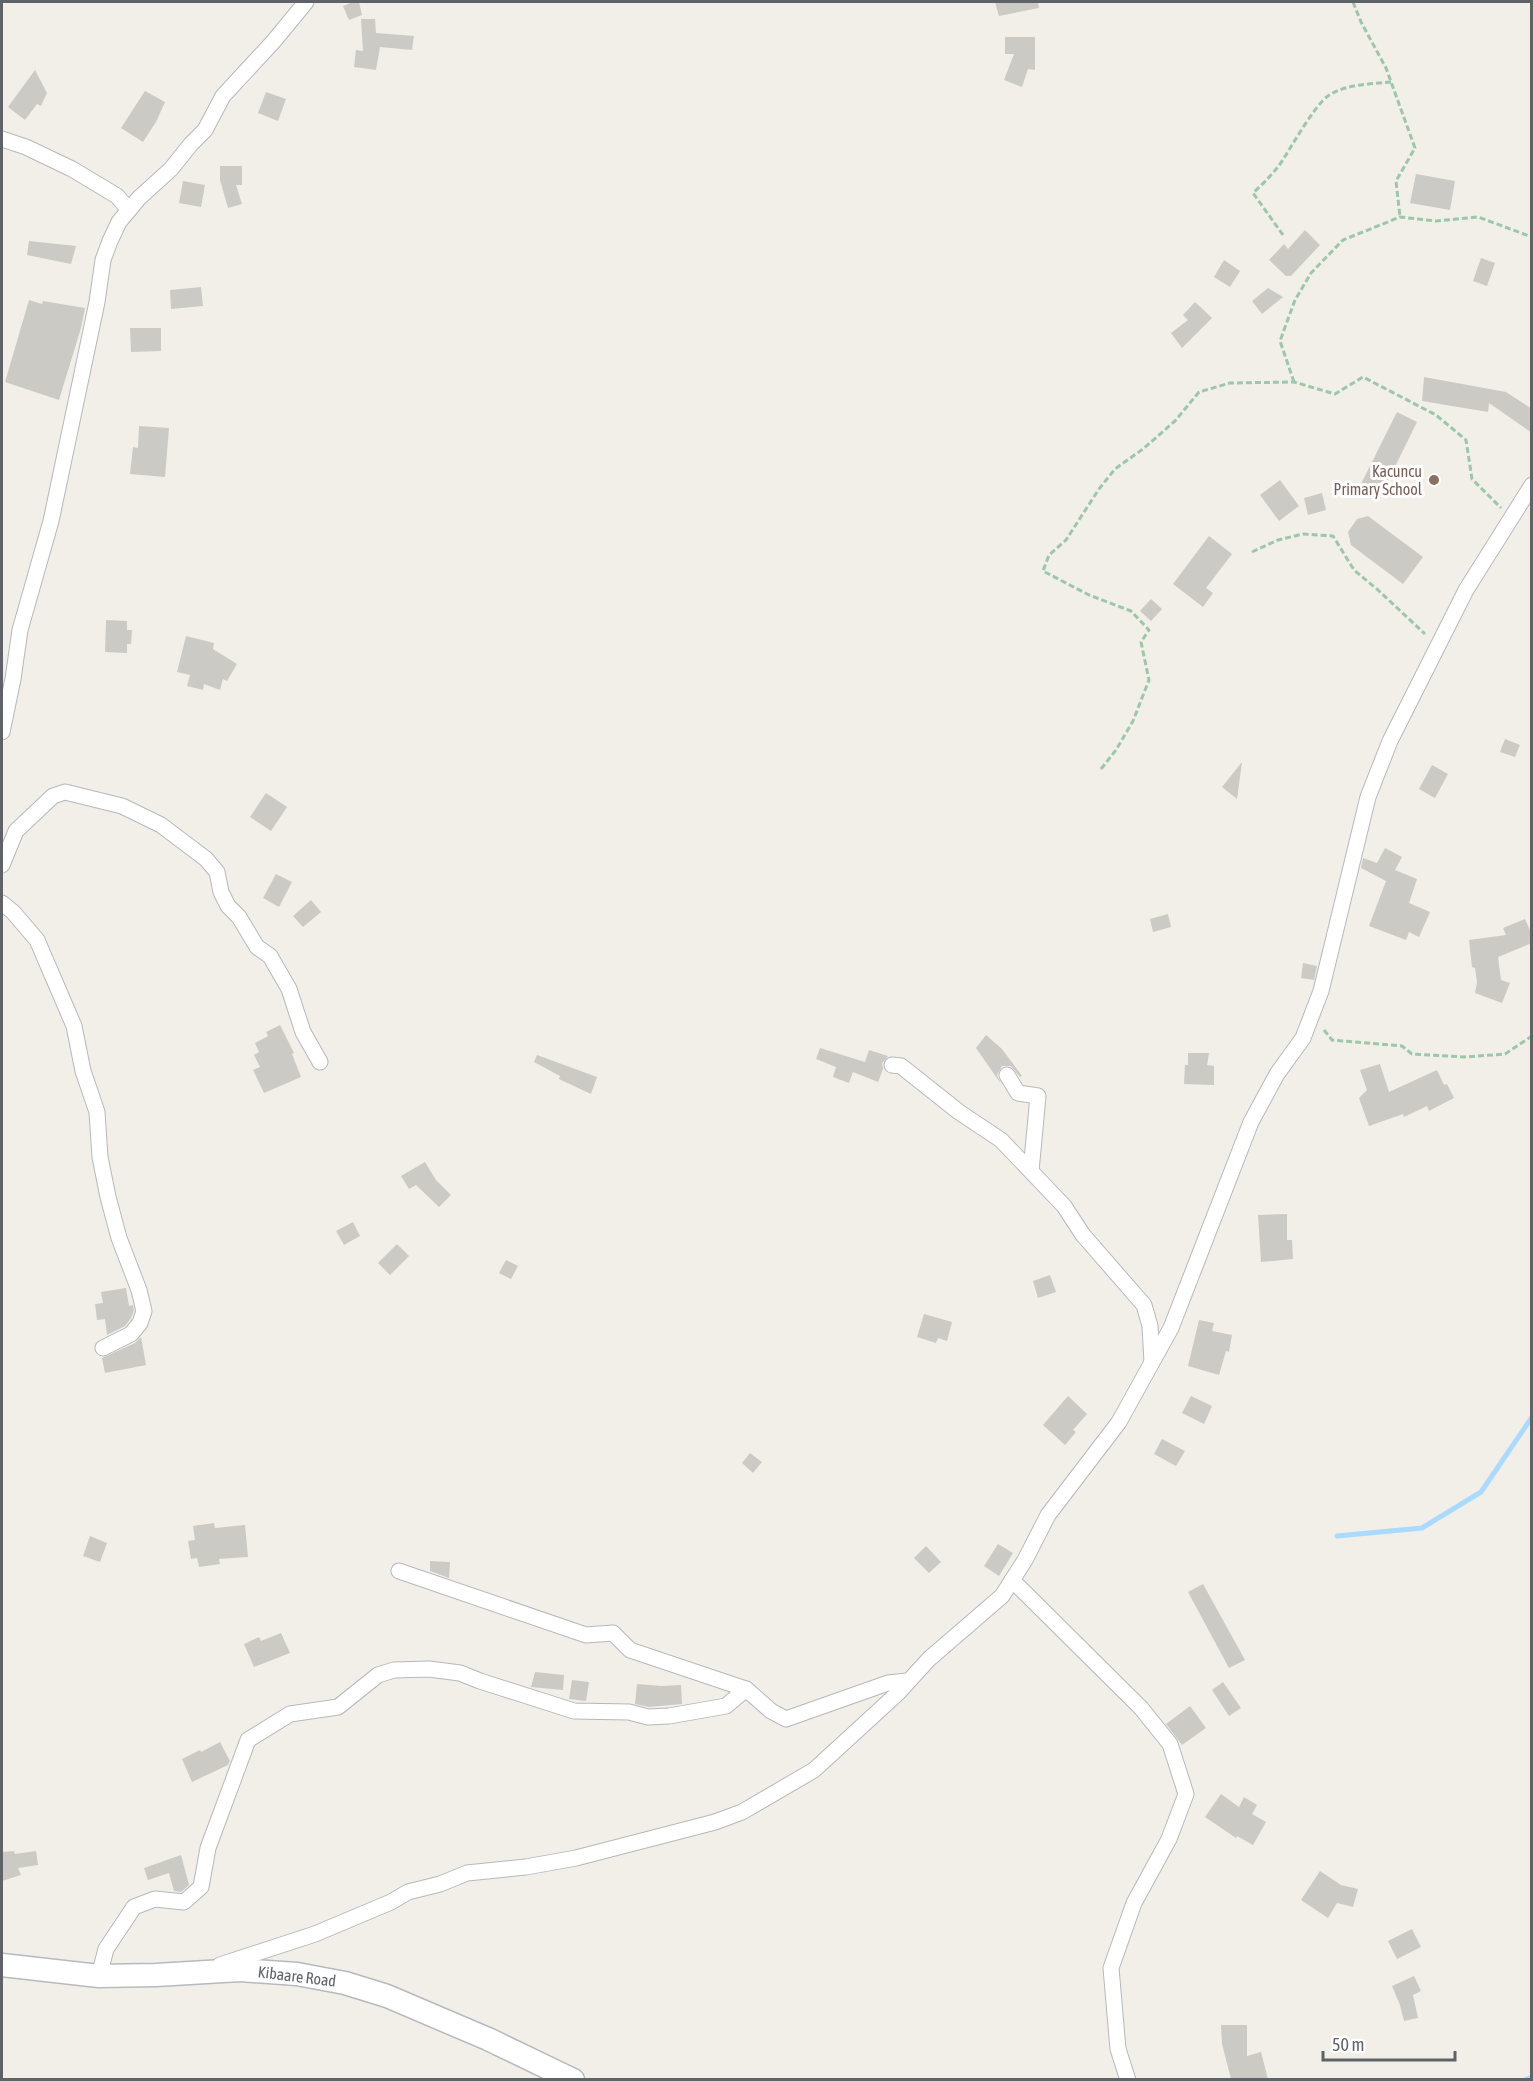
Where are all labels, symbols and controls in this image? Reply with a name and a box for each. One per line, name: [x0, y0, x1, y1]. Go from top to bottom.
place label: Kacuncu Primary School: [1334, 462, 1423, 499]
marker: Kacuncu Primary School: [1427, 473, 1441, 487]
street label: Kibaare Road: [257, 1962, 337, 1990]
scale bar: [1323, 2024, 1455, 2062]
text: 50 m: [1332, 2034, 1364, 2055]

